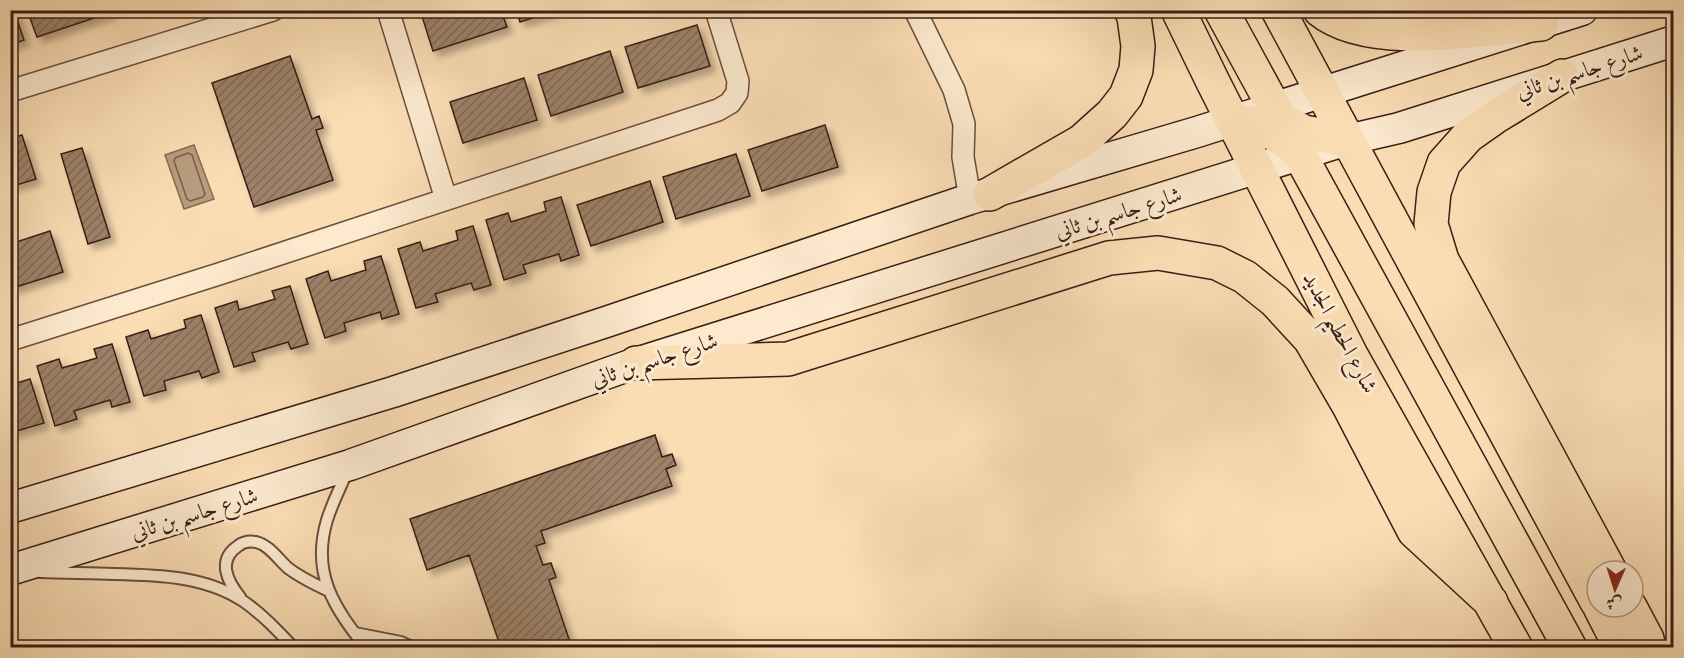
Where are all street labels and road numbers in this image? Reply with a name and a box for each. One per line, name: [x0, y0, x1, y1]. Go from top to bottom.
street label: شارع جاسم بن ثاني: [1512, 38, 1648, 112]
street label: شارع جاسم بن ثاني: [1051, 180, 1187, 252]
street label: شارع الحطيم الجديد: [1290, 267, 1384, 401]
street label: شارع جاسم بن ثاني: [587, 326, 723, 400]
street label: شارع جاسم بن ثاني: [127, 481, 263, 553]

